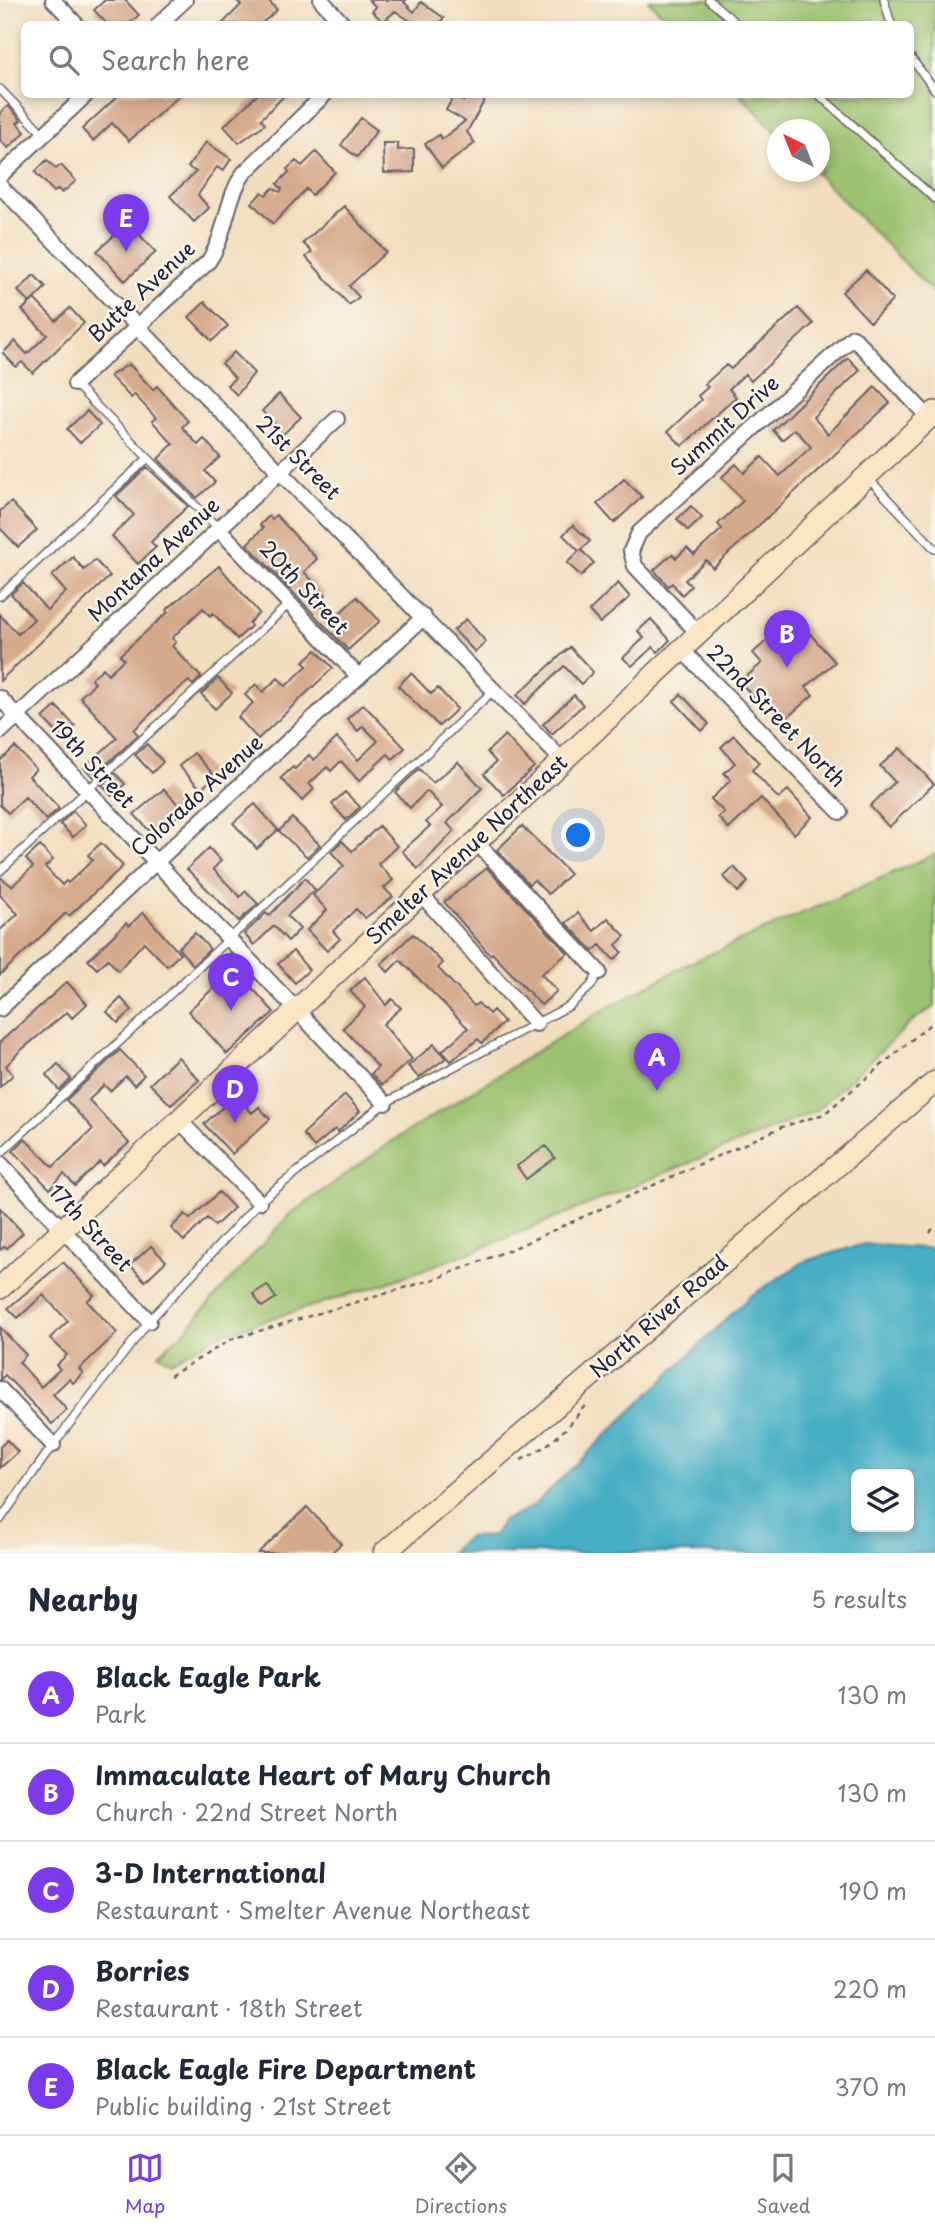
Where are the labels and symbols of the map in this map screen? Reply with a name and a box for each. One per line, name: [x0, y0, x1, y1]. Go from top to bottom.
north arrow: [767, 119, 830, 182]
pin: E: [103, 194, 149, 252]
street label: Butte Avenue: [80, 232, 201, 349]
street label: Summit Drive: [662, 367, 785, 482]
street label: 21st Street: [250, 407, 349, 506]
street label: Montana Avenue: [79, 489, 226, 628]
street label: 20th Street: [253, 532, 358, 641]
pin: B: [764, 610, 810, 668]
street label: 22nd Street North: [701, 636, 854, 793]
street label: 19th Street: [43, 711, 143, 815]
street label: Colorado Avenue: [122, 726, 269, 863]
street label: Smelter Avenue Northeast: [357, 746, 574, 951]
your location: [561, 818, 595, 852]
pin: C: [208, 953, 254, 1011]
pin: A: [634, 1033, 680, 1091]
pin: D: [212, 1065, 258, 1123]
street label: 17th Street: [42, 1175, 141, 1278]
street label: North River Road: [582, 1246, 734, 1385]

